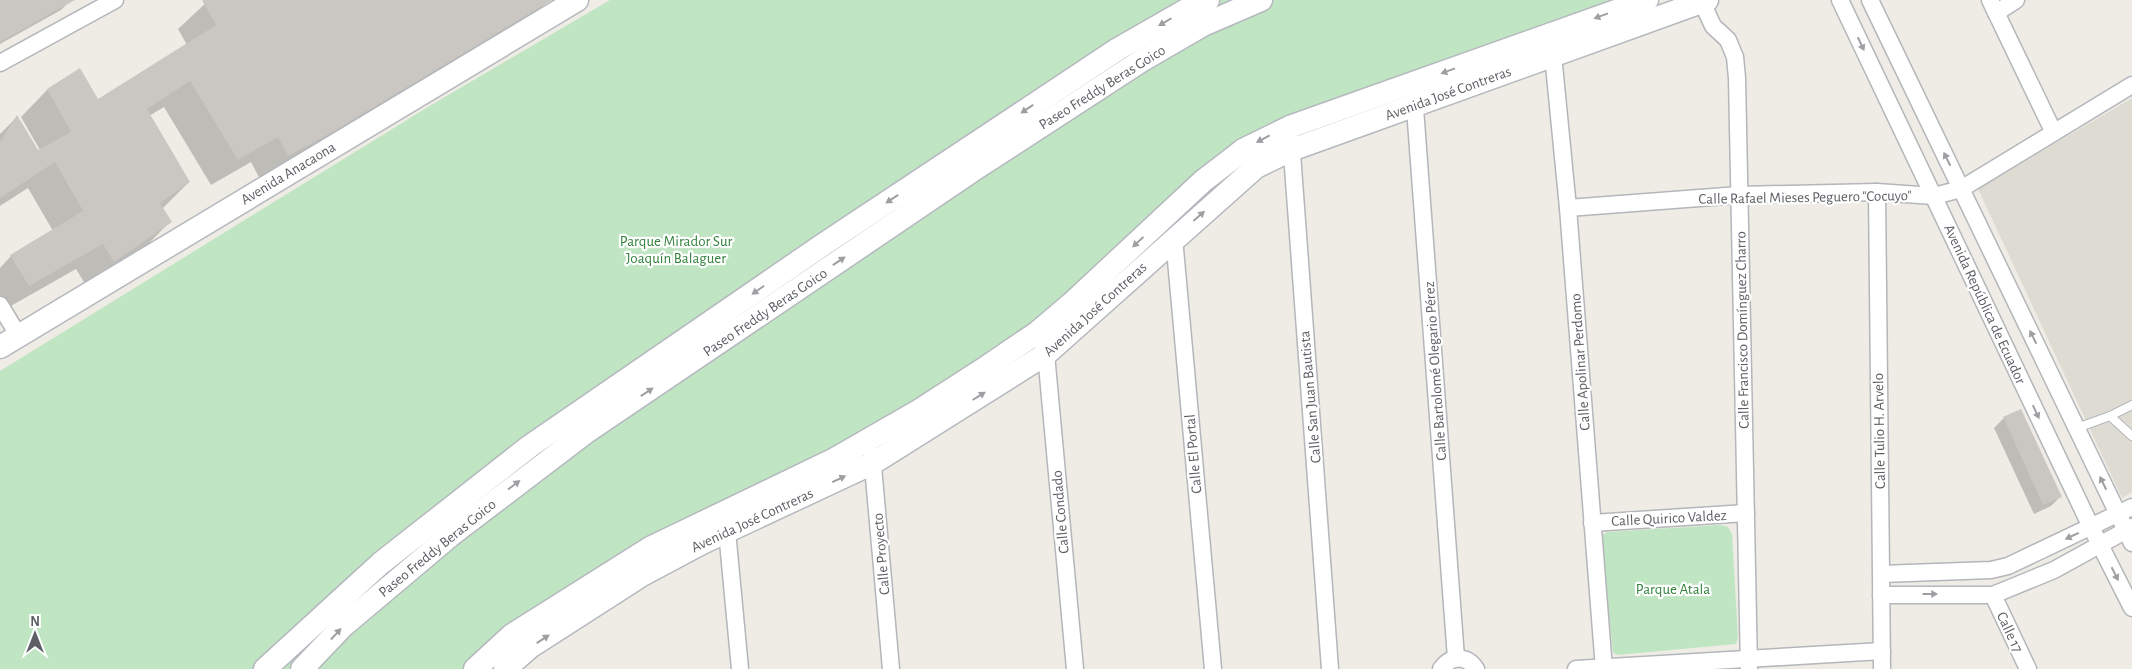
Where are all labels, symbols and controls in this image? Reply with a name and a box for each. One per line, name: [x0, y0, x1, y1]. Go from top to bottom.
one-way arrow: [1593, 13, 1608, 21]
one-way arrow: [1157, 18, 1172, 26]
one-way arrow: [1858, 37, 1866, 51]
street label: Paseo Freddy Beras Goico: [1036, 42, 1168, 132]
street label: Avenida José Contreras: [1383, 64, 1513, 123]
one-way arrow: [1441, 68, 1456, 75]
one-way arrow: [1021, 104, 1034, 114]
one-way arrow: [1256, 135, 1270, 143]
street label: Avenida Anacaona: [238, 139, 338, 208]
one-way arrow: [1942, 152, 1950, 166]
street label: Calle Rafael Mieses Peguero "Cocuyo": [1698, 188, 1912, 207]
one-way arrow: [886, 194, 899, 204]
one-way arrow: [1192, 211, 1205, 222]
street label: Avenida República de Ecuador: [1941, 222, 2028, 386]
street label: Calle Francisco Domínguez Charro: [1733, 231, 1752, 429]
park label: Parque Mirador Sur Joaquín Balaguer: [620, 234, 732, 266]
one-way arrow: [1133, 236, 1145, 248]
one-way arrow: [833, 256, 846, 266]
street label: Avenida José Contreras: [1041, 259, 1150, 359]
street label: Paseo Freddy Beras Goico: [701, 265, 830, 359]
street label: Calle Bartolomé Olegario Pérez: [1422, 281, 1449, 461]
one-way arrow: [751, 285, 765, 295]
street label: Calle Apolinar Perdomo: [1568, 293, 1593, 431]
one-way arrow: [2028, 329, 2037, 344]
street label: Calle San Juan Bautista: [1297, 330, 1324, 464]
street label: Calle Tulio H. Arvelo: [1871, 373, 1888, 489]
one-way arrow: [641, 387, 654, 397]
one-way arrow: [972, 392, 986, 401]
one-way arrow: [2033, 405, 2041, 419]
street label: Calle El Portal: [1183, 414, 1204, 494]
street label: Calle Condado: [1049, 470, 1072, 554]
one-way arrow: [832, 474, 846, 482]
one-way arrow: [2099, 476, 2107, 490]
one-way arrow: [507, 480, 520, 491]
street label: Avenida José Contreras: [689, 486, 816, 555]
street label: Paseo Freddy Beras Goico: [376, 497, 499, 600]
street label: Calle Quirico Valdez: [1611, 508, 1727, 529]
street label: Calle Proyecto: [870, 512, 893, 595]
one-way arrow: [2065, 532, 2080, 540]
one-way arrow: [2111, 567, 2119, 581]
park label: Parque Atala: [1636, 582, 1710, 597]
one-way arrow: [1922, 590, 1938, 598]
north arrow: [10, 609, 60, 659]
street label: Calle 17: [1994, 610, 2025, 655]
text: N: [30, 615, 40, 629]
one-way arrow: [330, 629, 342, 641]
one-way arrow: [536, 634, 549, 643]

